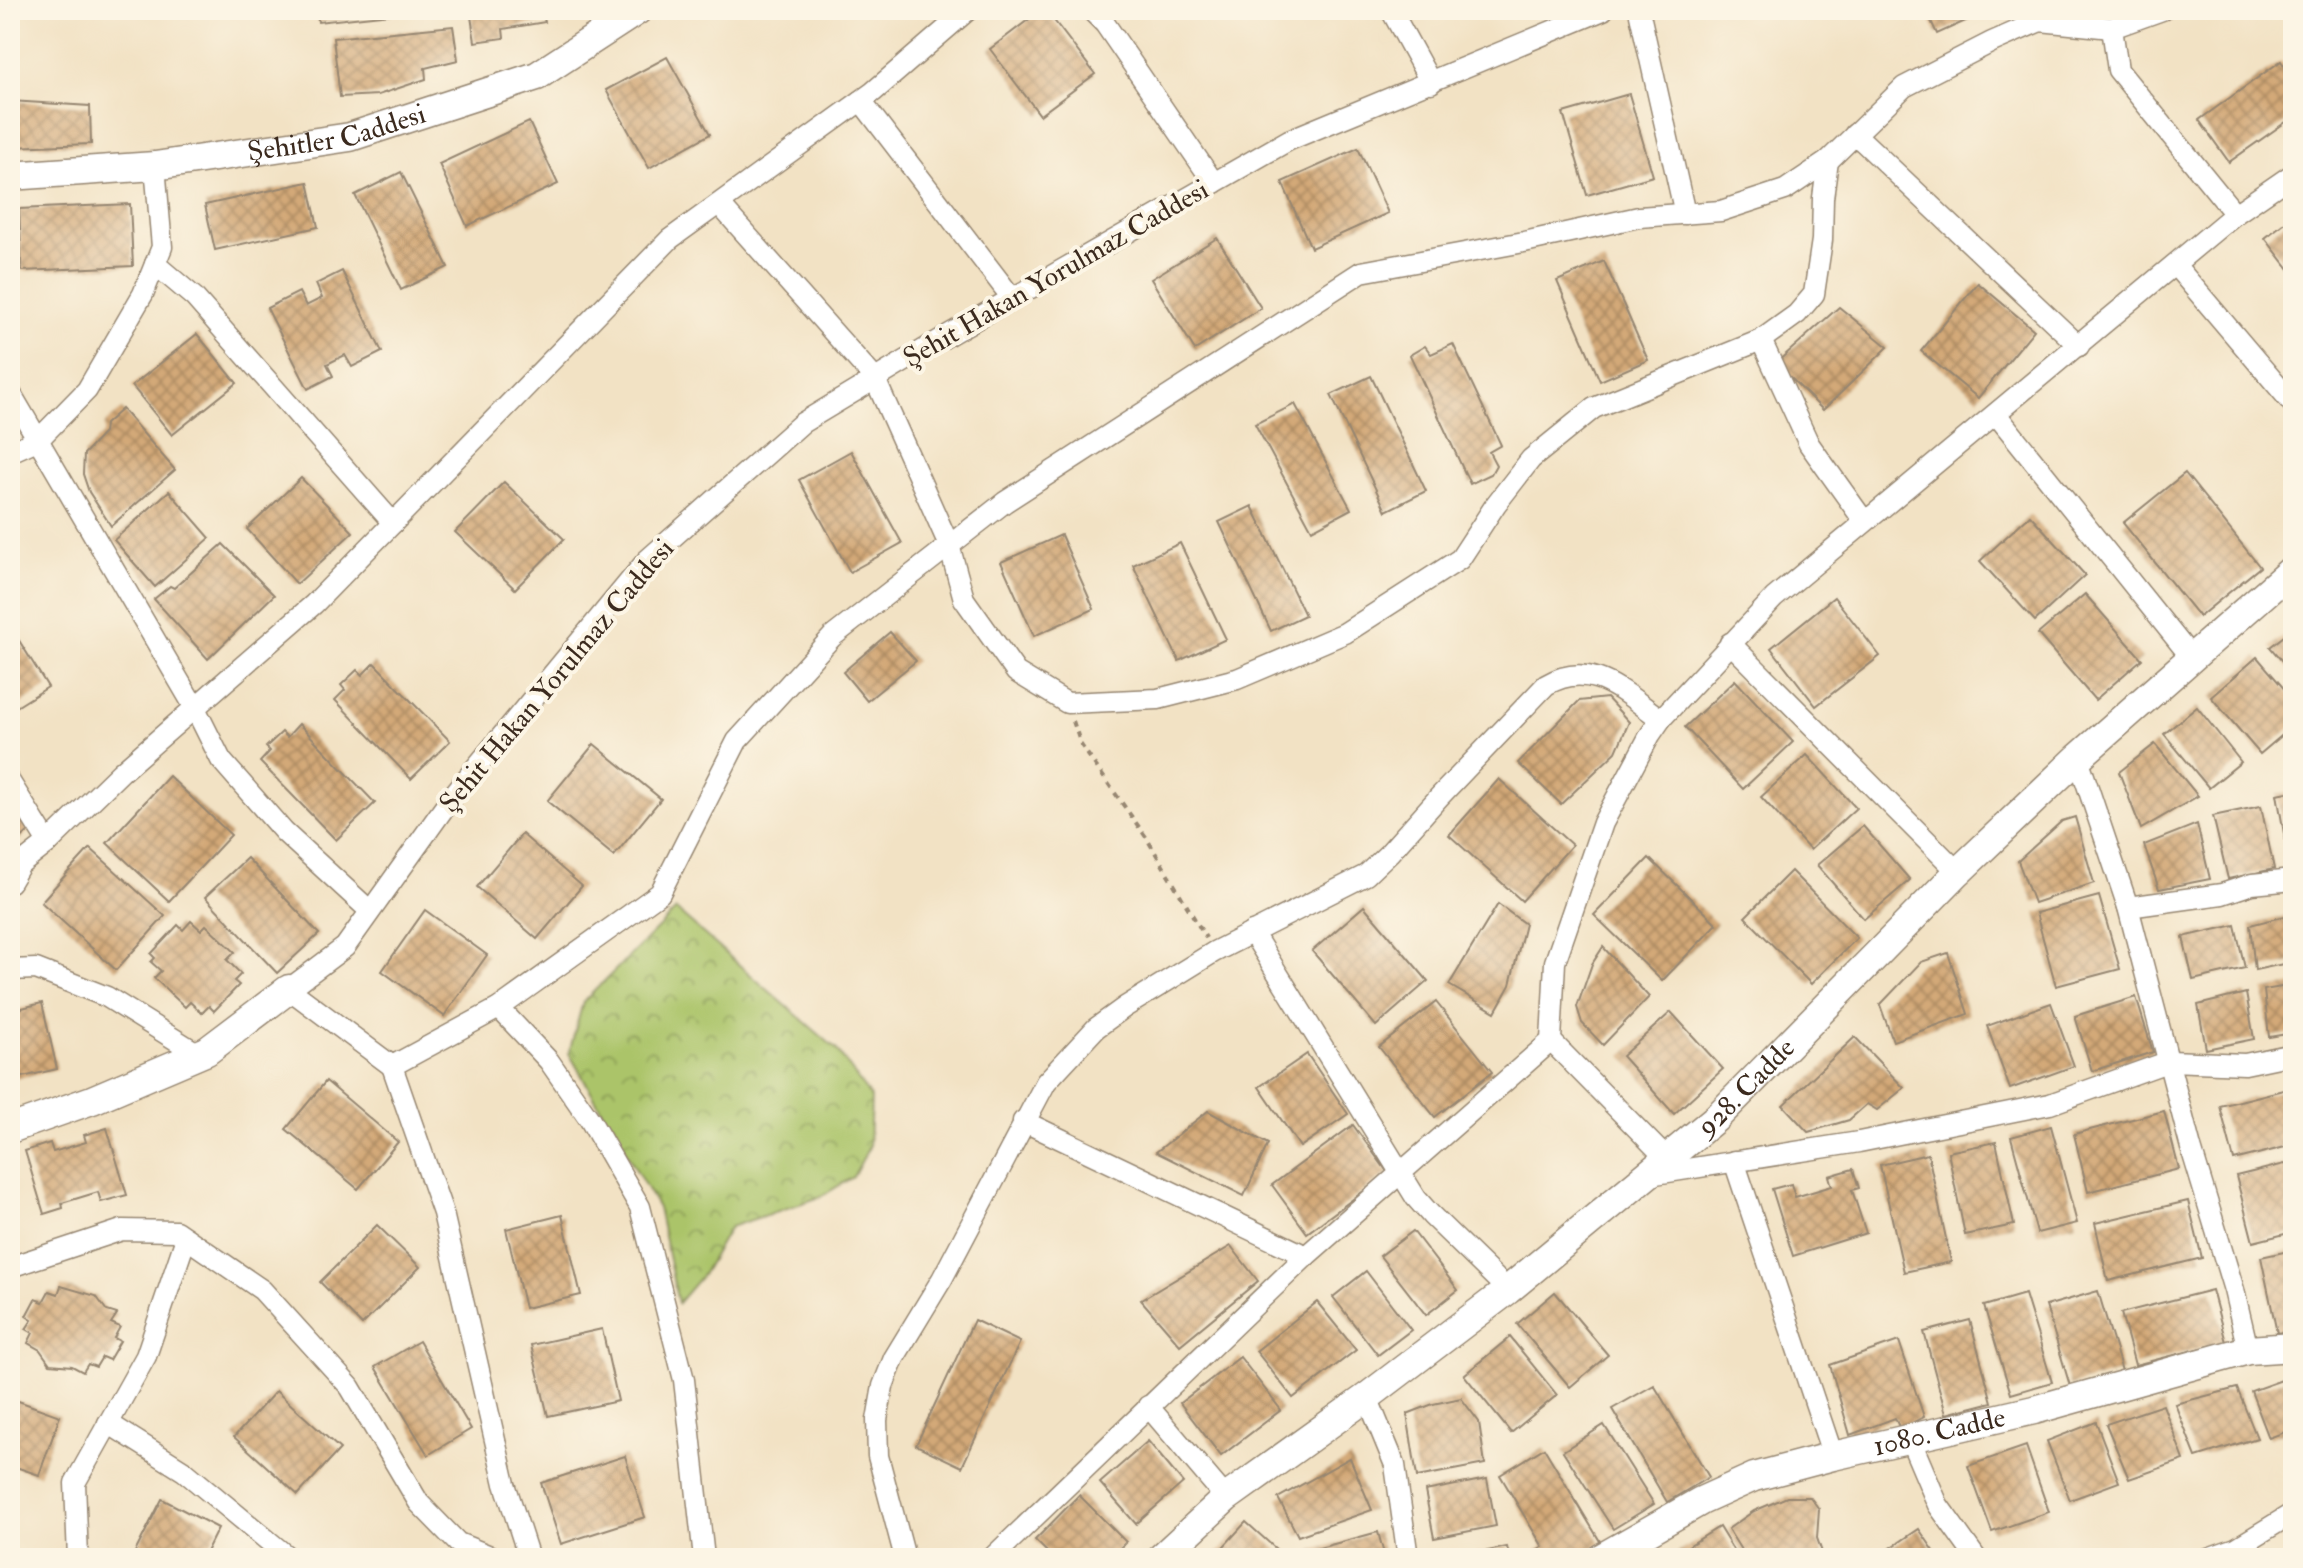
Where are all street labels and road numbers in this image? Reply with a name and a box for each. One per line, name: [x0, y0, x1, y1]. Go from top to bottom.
street label: Şehitler Caddesi: [245, 96, 430, 170]
street label: Şehit Hakan Yorulmaz Caddesi: [897, 172, 1215, 376]
street label: Şehit Hakan Yorulmaz Caddesi: [432, 532, 682, 820]
street label: 928. Cadde: [1689, 1030, 1803, 1145]
street label: 1080. Cadde: [1870, 1400, 2009, 1464]

